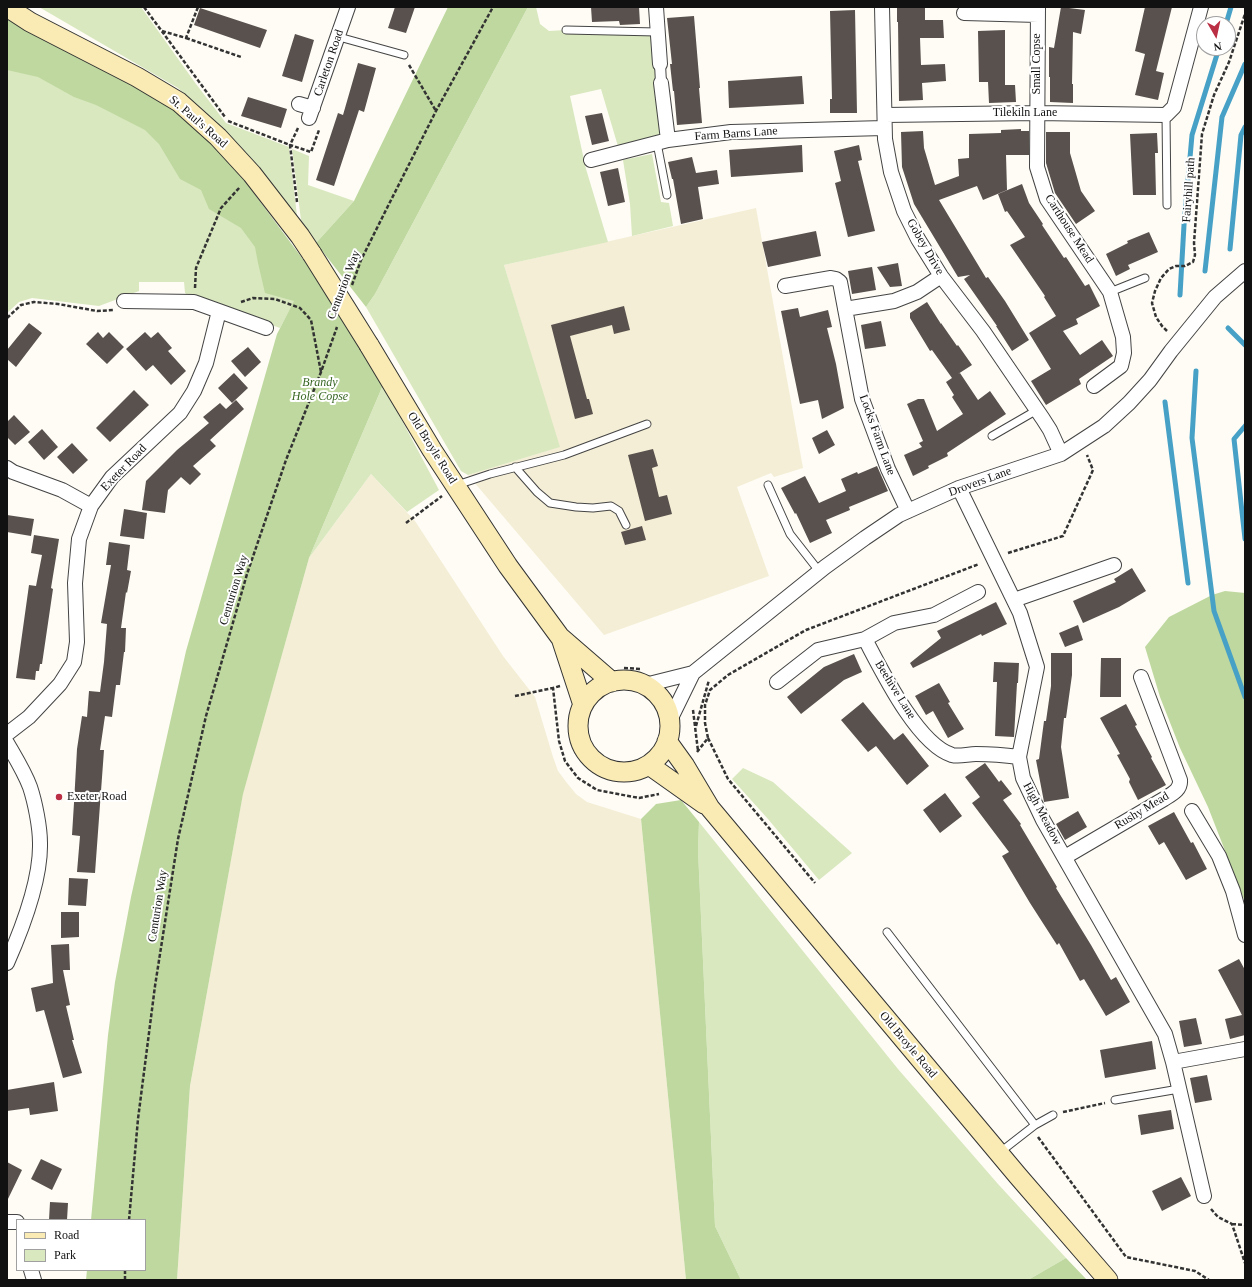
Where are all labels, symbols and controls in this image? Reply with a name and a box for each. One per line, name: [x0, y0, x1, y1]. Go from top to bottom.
north arrow: [1196, 16, 1236, 56]
street label: Carleton Road: [311, 28, 347, 98]
street label: Small Copse: [1030, 33, 1044, 95]
text: N: [1213, 40, 1223, 53]
street label: St. Paul's Road: [166, 93, 230, 151]
street label: Tilekiln Lane: [993, 106, 1057, 120]
street label: Farm Barns Lane: [694, 124, 778, 144]
street label: Fairyhill path: [1180, 157, 1198, 223]
street label: Carthouse Mead: [1041, 192, 1097, 266]
street label: Gobey Drive: [903, 216, 947, 278]
street label: Centurion Way: [324, 248, 364, 322]
park label: Brandy Hole Copse: [292, 376, 348, 404]
street label: Locks Farm Lane: [856, 393, 898, 477]
street label: Old Broyle Road: [404, 409, 460, 487]
street label: Exeter Road: [98, 442, 150, 494]
street label: Drovers Lane: [947, 464, 1013, 500]
street label: Centurion Way: [216, 553, 252, 627]
street label: Beehive Lane: [871, 658, 919, 722]
street label: High Meadow: [1019, 780, 1065, 848]
street label: Rushy Mead: [1112, 789, 1172, 833]
place label: Exeter Road: [67, 790, 127, 804]
marker: Exeter Road: [54, 792, 64, 802]
street label: Centurion Way: [145, 869, 171, 943]
street label: Old Broyle Road: [876, 1009, 940, 1081]
legend: [16, 1219, 146, 1271]
text: Road: [54, 1228, 79, 1242]
text: Park: [54, 1248, 76, 1262]

